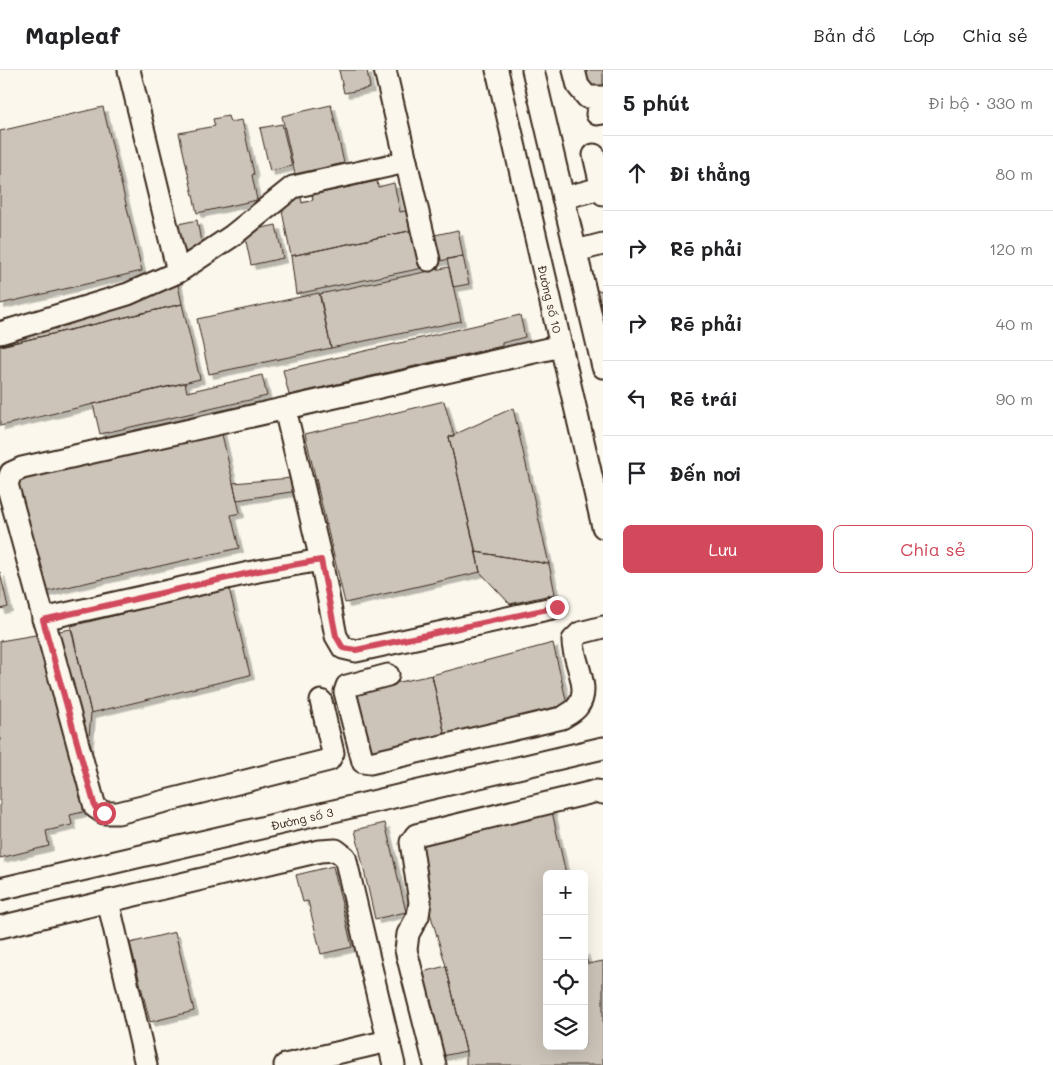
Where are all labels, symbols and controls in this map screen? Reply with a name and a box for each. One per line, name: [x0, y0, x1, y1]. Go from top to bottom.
text: Mapleaf: [25, 19, 120, 50]
text: Bản đồ: [814, 23, 875, 47]
text: Lớp: [903, 23, 935, 47]
text: Chia sẻ: [963, 23, 1028, 47]
text: 5 phút: [623, 89, 690, 116]
text: Đi bộ · 330 m: [928, 92, 1033, 113]
icon: ahead: [623, 159, 651, 187]
text: Đi thẳng: [670, 161, 750, 186]
text: 80 m: [996, 163, 1033, 184]
icon: right: [623, 234, 651, 262]
text: Rẽ phải: [670, 236, 742, 261]
text: 120 m: [989, 238, 1033, 259]
street label: Đường số 10: [534, 263, 566, 335]
icon: right: [623, 309, 651, 337]
text: Rẽ phải: [670, 311, 742, 336]
text: 40 m: [996, 313, 1033, 334]
icon: left: [623, 384, 651, 412]
text: Rẽ trái: [670, 386, 738, 411]
text: 90 m: [996, 388, 1033, 409]
icon: arrive: [623, 459, 651, 487]
text: Đến nơi: [670, 461, 742, 486]
button: Lưu: [623, 525, 823, 573]
button: Chia sẻ: [833, 525, 1033, 573]
route end: [546, 596, 569, 619]
route start: [93, 802, 116, 825]
street label: Đường số 3: [269, 803, 335, 833]
map controls: [543, 870, 588, 1050]
button: +: [543, 870, 588, 915]
button: −: [543, 915, 588, 960]
button: locate: [543, 960, 588, 1005]
button: layers: [543, 1005, 588, 1050]

